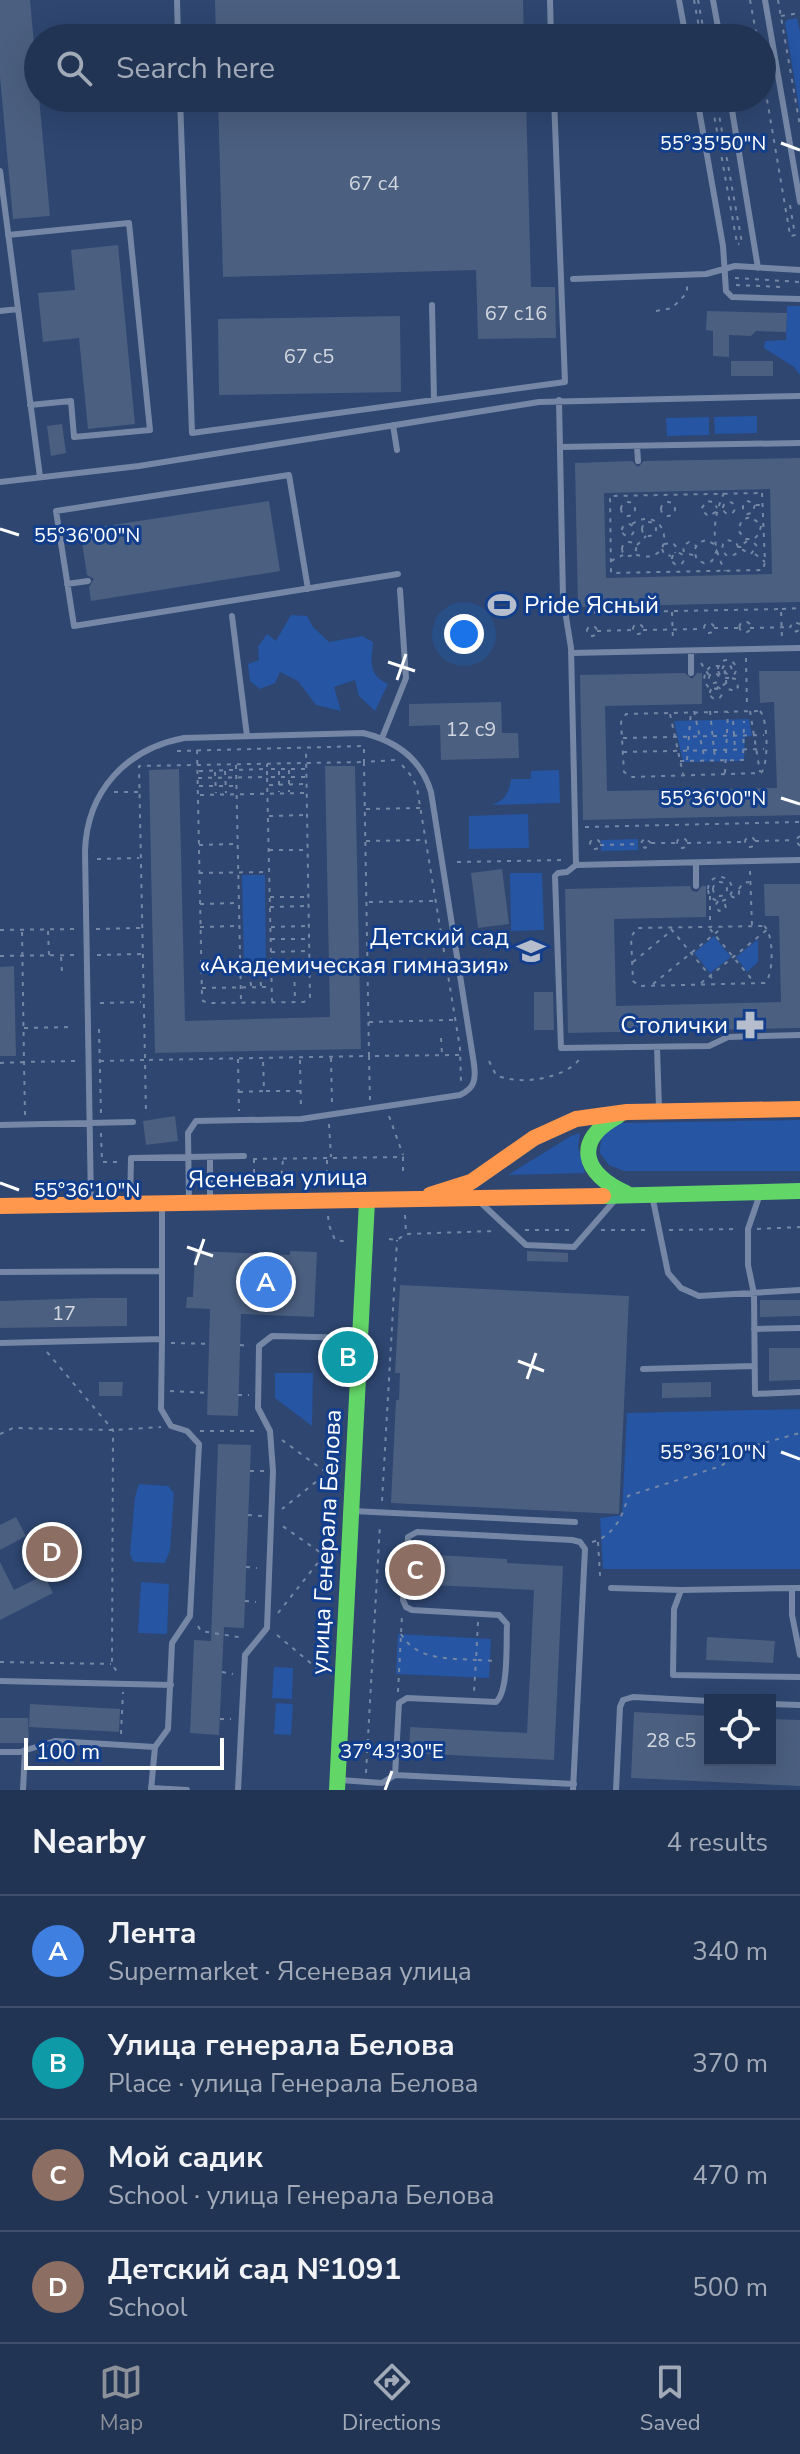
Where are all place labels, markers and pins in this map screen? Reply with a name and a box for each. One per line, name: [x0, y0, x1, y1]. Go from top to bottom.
place label: Pride Ясный: [524, 589, 659, 621]
sports icon: Pride Ясный: [487, 590, 517, 620]
place label: Детский сад «Академическая гимназия»: [199, 921, 509, 981]
school or university icon: Детский сад «Академическая гимназия»: [516, 936, 546, 966]
place label: Столички: [620, 1009, 728, 1041]
pharmacy icon: Столички: [735, 1010, 765, 1040]
pin: A: [240, 1252, 292, 1312]
pin: B: [322, 1327, 374, 1387]
pin: D: [26, 1522, 78, 1582]
pin: C: [389, 1540, 441, 1600]

